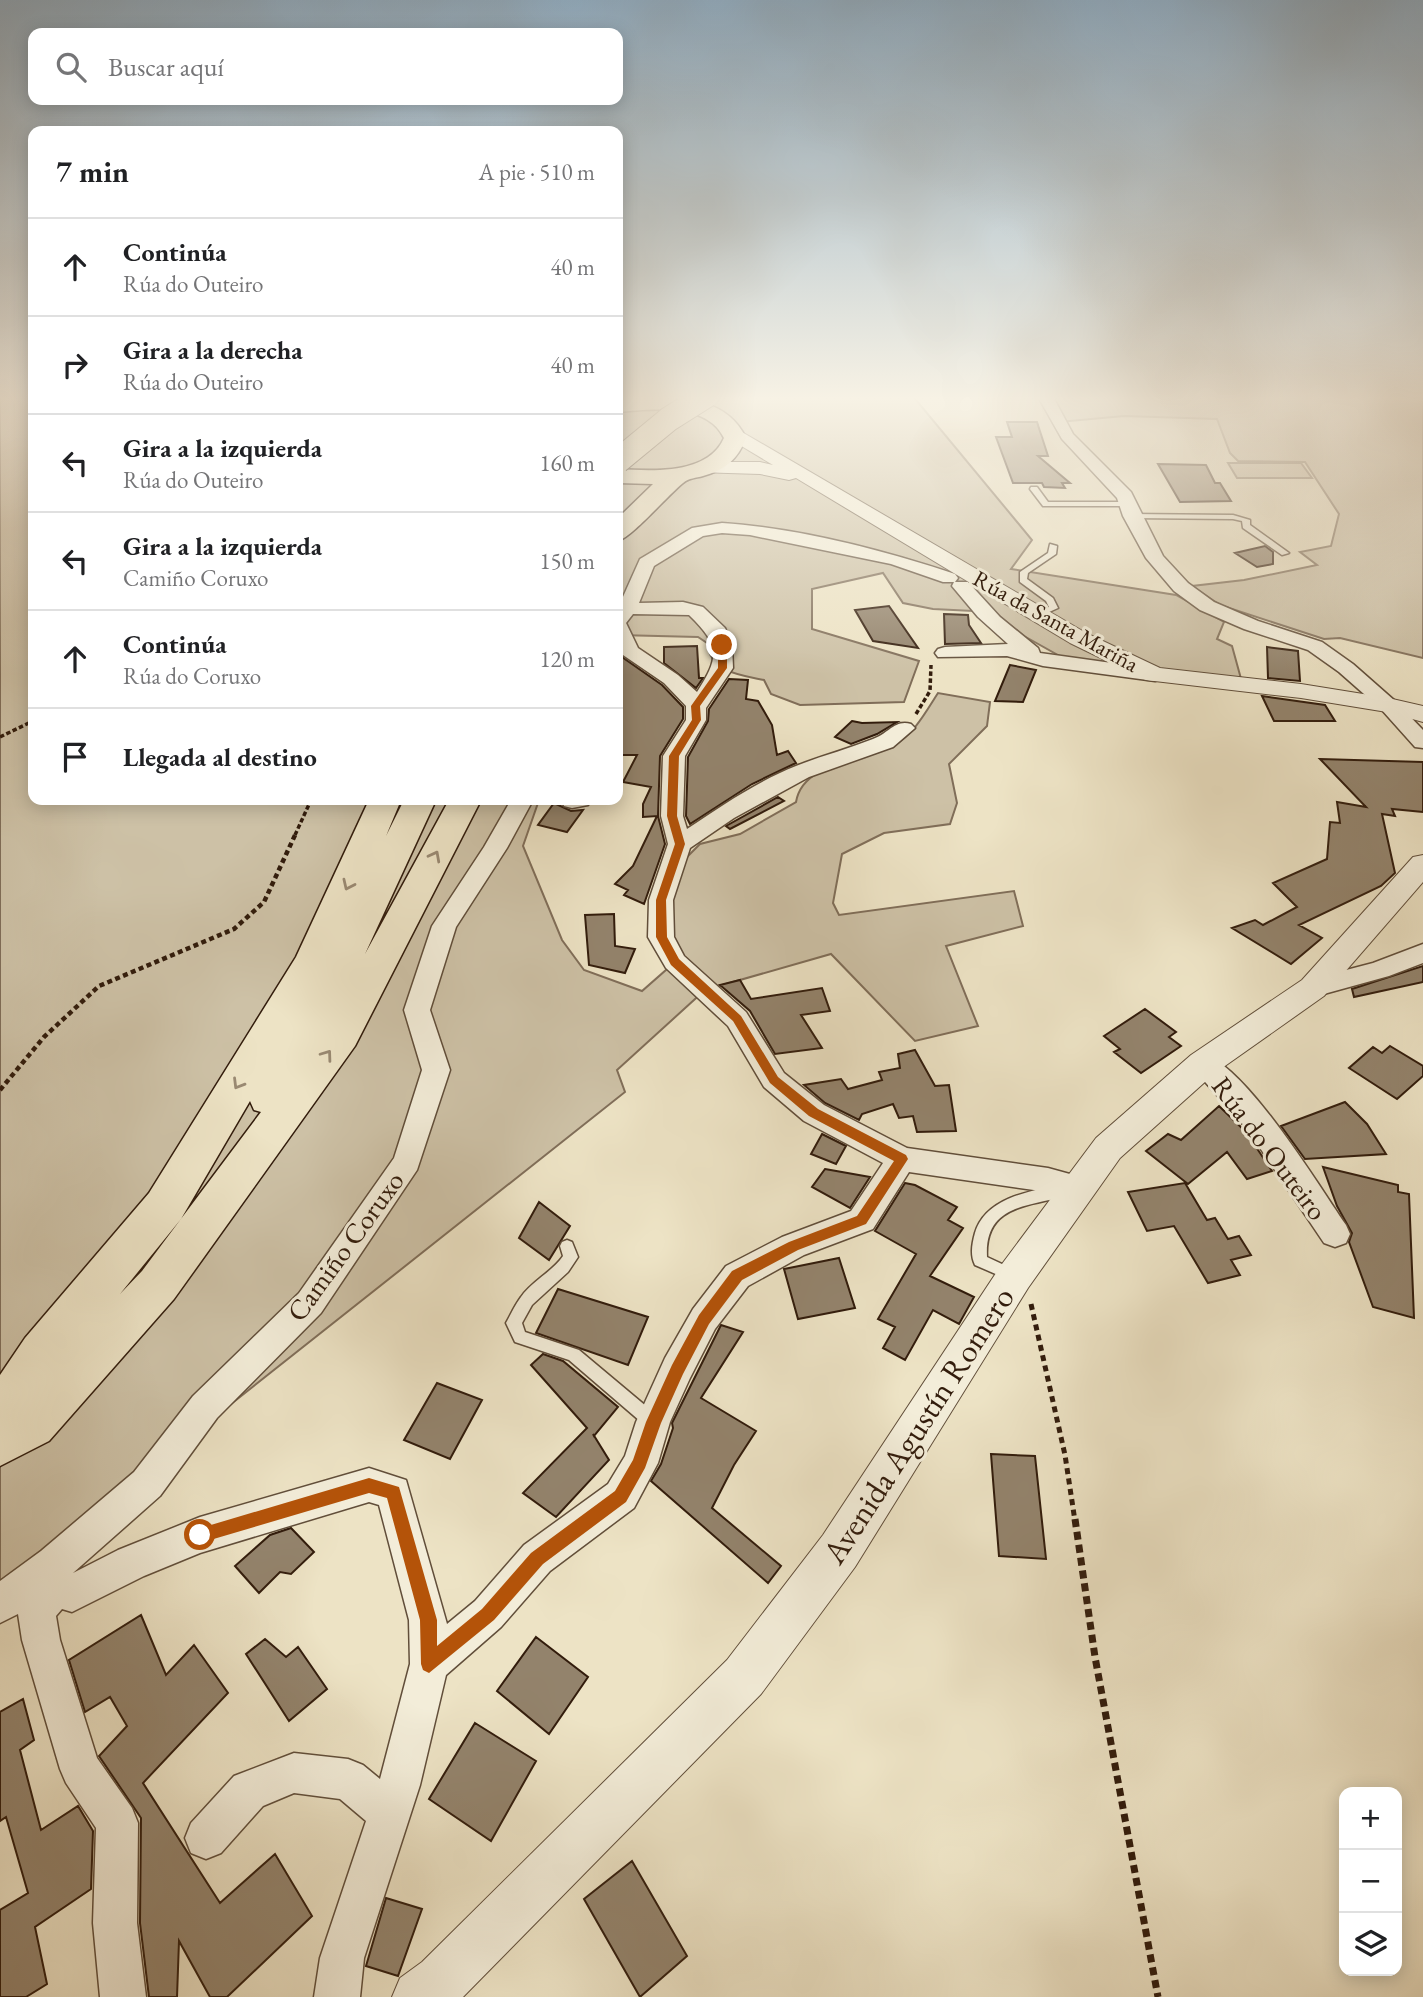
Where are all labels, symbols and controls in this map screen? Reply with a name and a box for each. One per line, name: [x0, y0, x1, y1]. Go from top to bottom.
search box: [28, 28, 623, 105]
icon: search: [52, 48, 90, 86]
text: Buscar aquí: [108, 50, 224, 84]
text: 7 min: [56, 152, 129, 191]
text: A pie · 510 m: [479, 157, 595, 187]
text: Continúa: [123, 235, 227, 269]
icon: ahead: [56, 248, 94, 286]
text: 40 m: [550, 252, 595, 282]
text: Rúa do Outeiro: [123, 269, 263, 299]
text: Gira a la derecha: [123, 333, 303, 367]
icon: right: [56, 346, 94, 384]
text: 40 m: [550, 350, 595, 380]
text: Rúa do Outeiro: [123, 367, 263, 397]
text: Gira a la izquierda: [123, 431, 322, 465]
icon: left: [56, 444, 94, 482]
text: 160 m: [539, 448, 595, 478]
text: Rúa do Outeiro: [123, 465, 263, 495]
text: Gira a la izquierda: [123, 529, 322, 563]
icon: left: [56, 542, 94, 580]
text: 150 m: [539, 546, 595, 576]
text: Camiño Coruxo: [123, 563, 268, 593]
street label: Rúa da Santa Mariña: [968, 563, 1145, 679]
text: Continúa: [123, 627, 227, 661]
route end: [706, 629, 737, 660]
icon: ahead: [56, 640, 94, 678]
text: 120 m: [539, 644, 595, 674]
text: Rúa do Coruxo: [123, 661, 261, 691]
icon: arrive: [56, 738, 94, 776]
text: Llegada al destino: [123, 740, 317, 774]
one-way arrow: [427, 850, 441, 863]
one-way arrow: [342, 878, 356, 890]
one-way arrow: [318, 1050, 331, 1063]
street label: Rúa do Outeiro: [1204, 1069, 1336, 1227]
one-way arrow: [234, 1076, 247, 1089]
street label: Camiño Coruxo: [278, 1164, 412, 1328]
street label: Avenida Agustín Romero: [812, 1278, 1024, 1573]
route start: [184, 1519, 215, 1550]
map controls: [1339, 1787, 1402, 1976]
button: +: [1339, 1787, 1402, 1850]
button: −: [1339, 1850, 1402, 1913]
button: layers: [1339, 1913, 1402, 1976]

